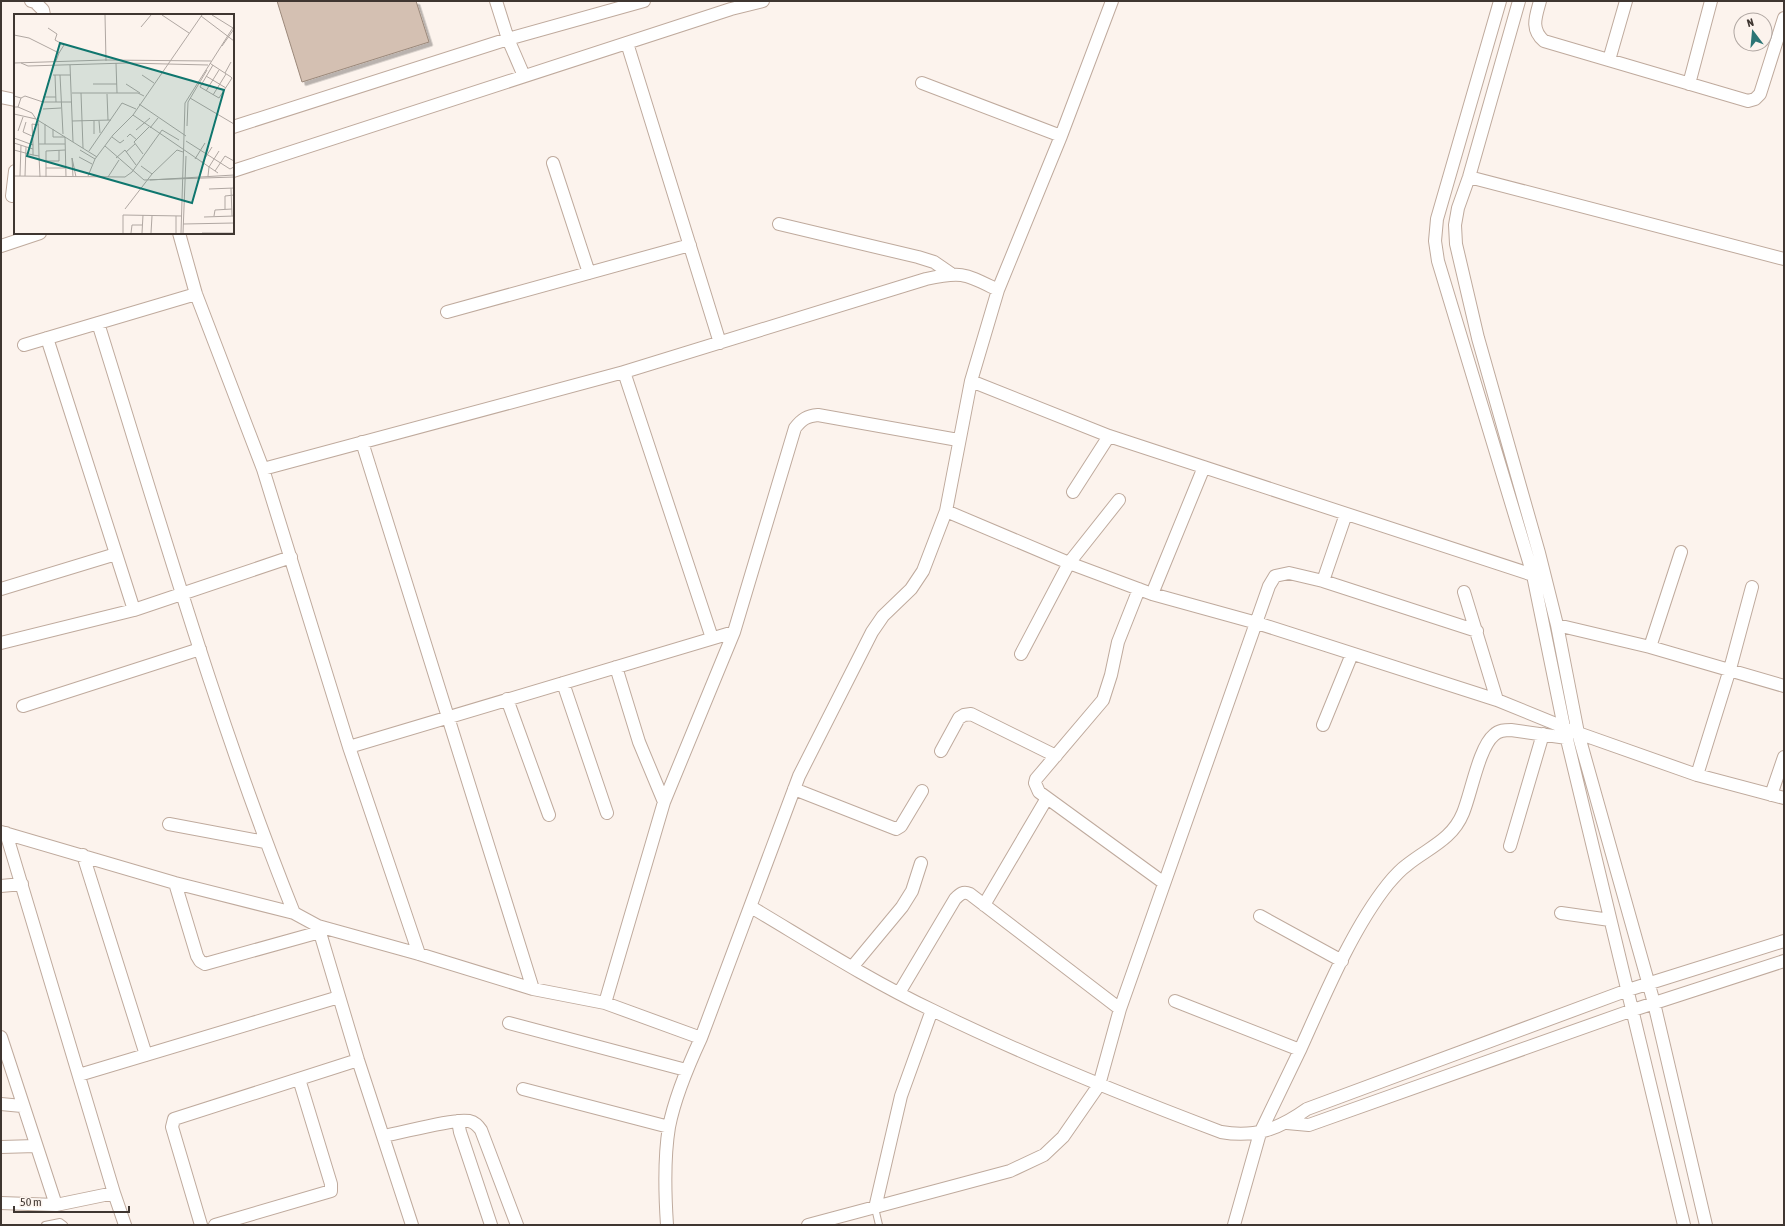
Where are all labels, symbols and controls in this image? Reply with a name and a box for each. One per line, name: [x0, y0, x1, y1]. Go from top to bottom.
north arrow: [1733, 12, 1773, 52]
inset map: [14, 14, 234, 234]
text: N: [1745, 16, 1755, 29]
scale bar: [14, 1188, 129, 1214]
text: 50 m: [20, 1195, 42, 1209]

